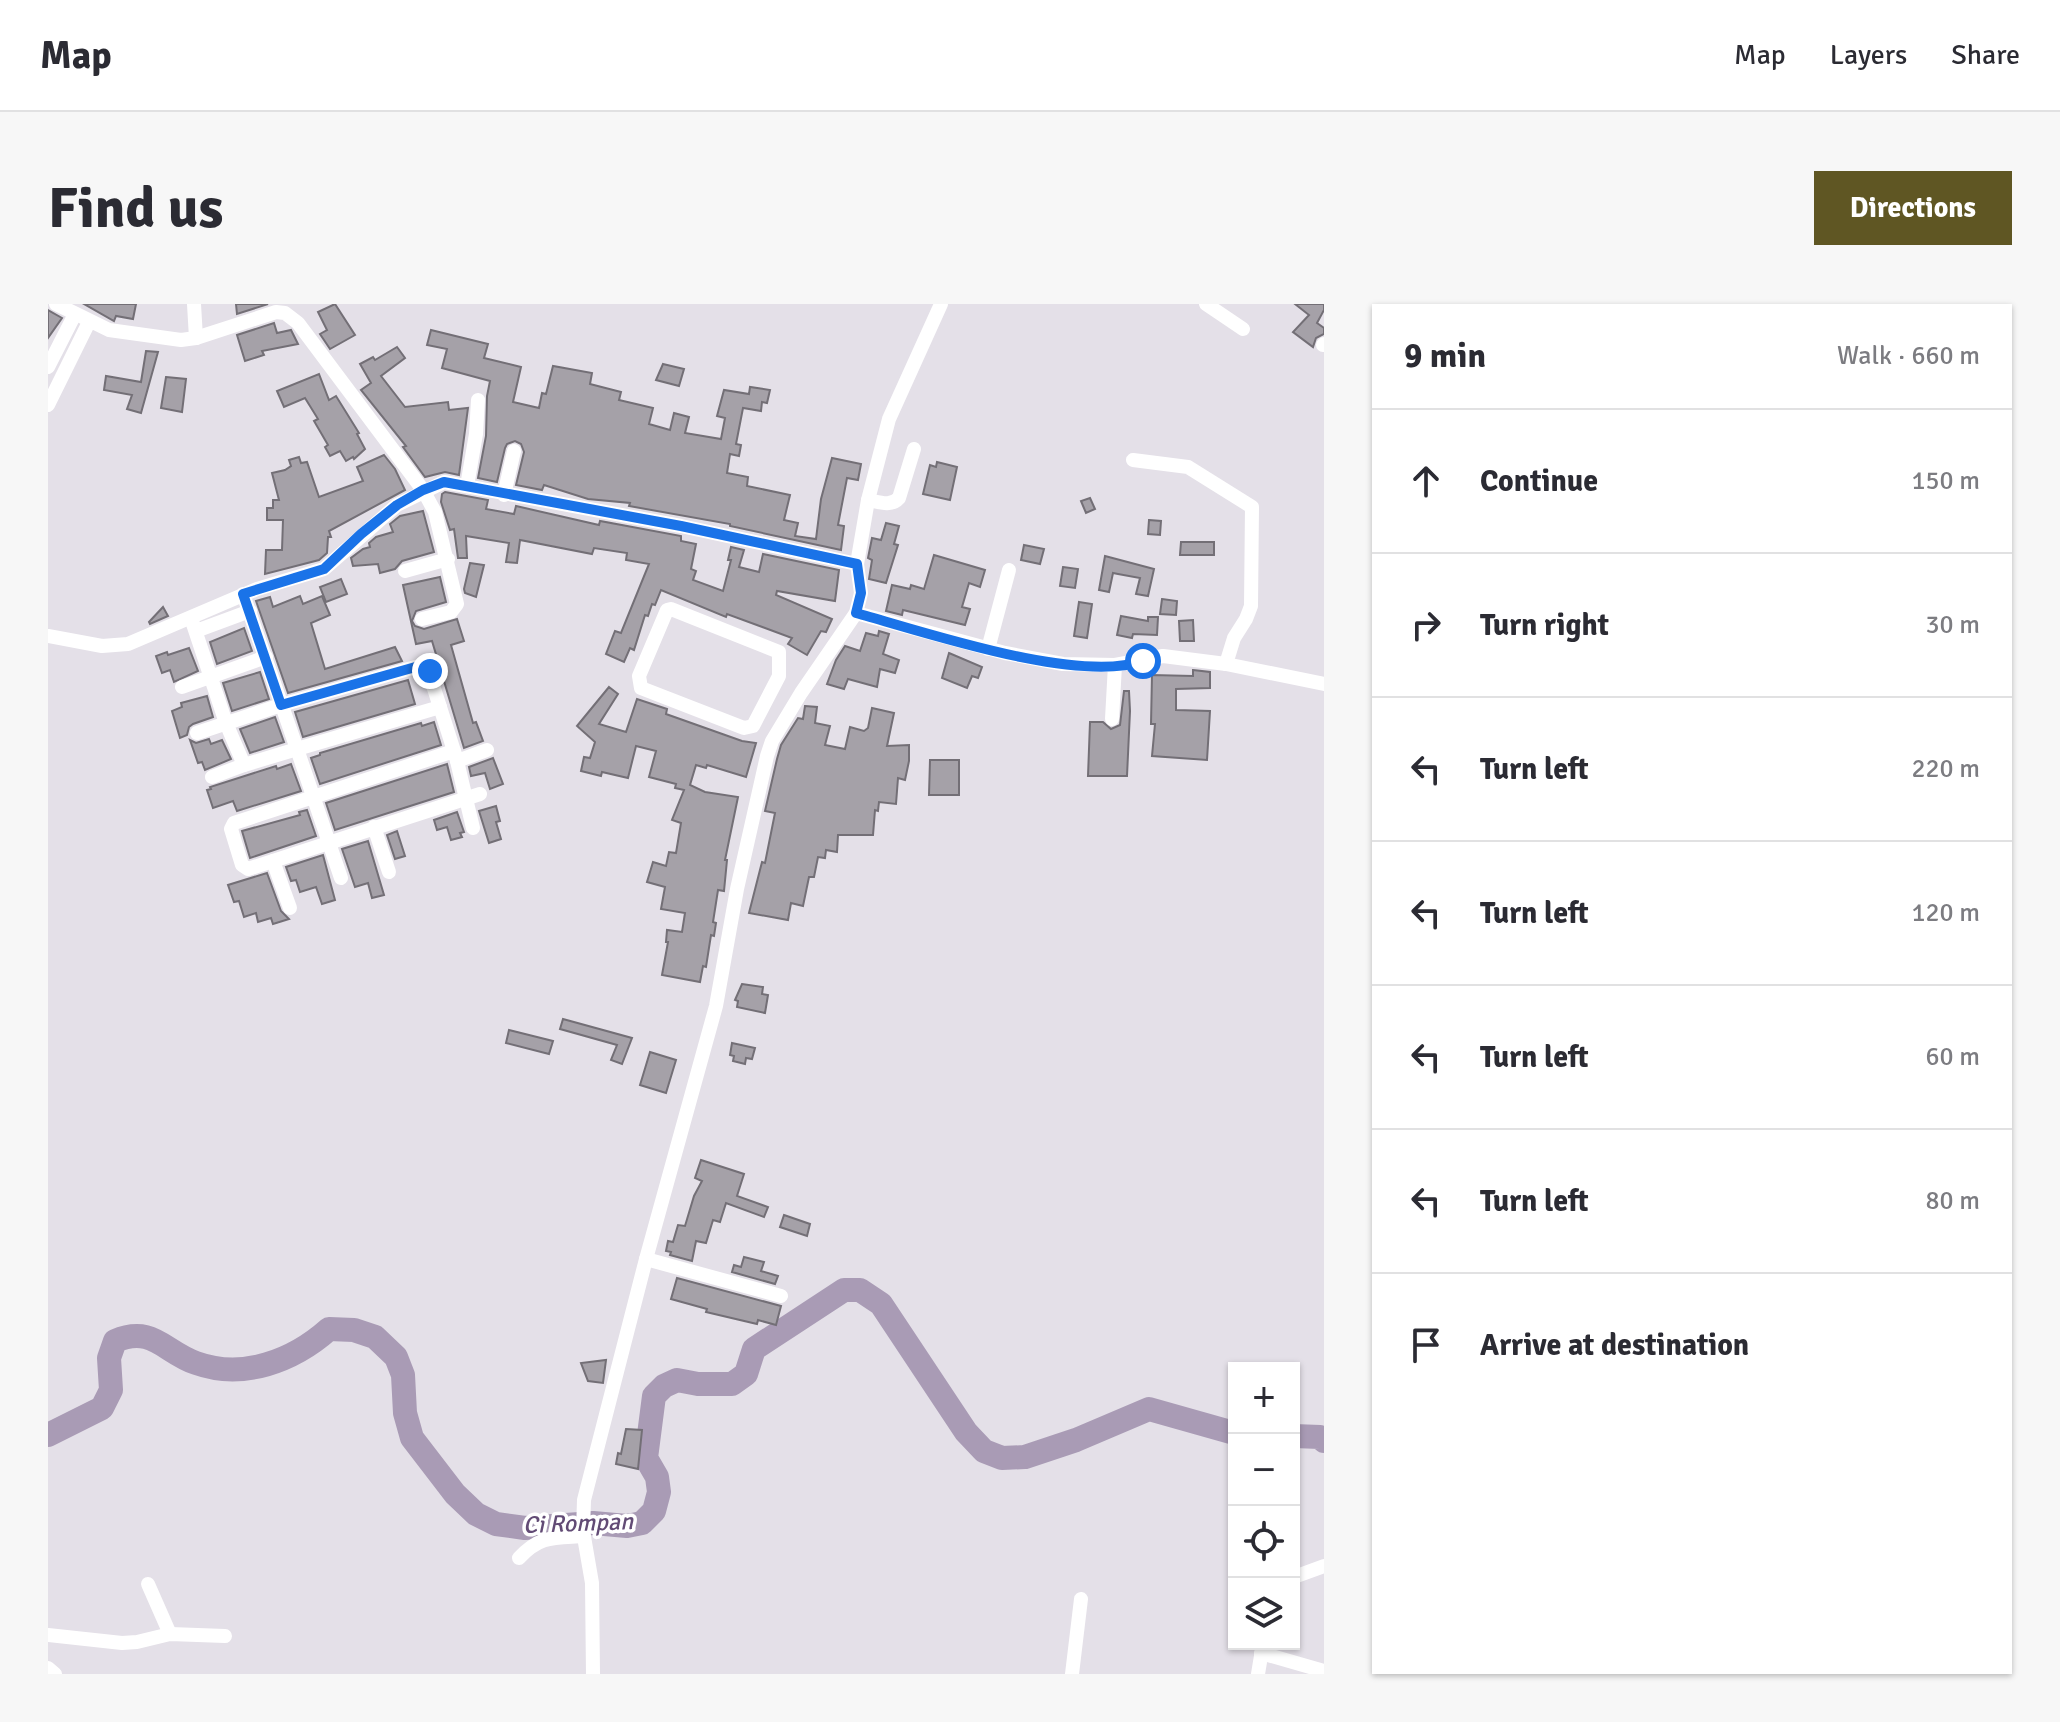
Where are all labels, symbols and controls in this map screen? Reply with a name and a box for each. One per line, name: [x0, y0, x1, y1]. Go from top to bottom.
text: Map: [40, 32, 112, 79]
text: Map: [1734, 38, 1786, 72]
text: Layers: [1830, 38, 1907, 72]
text: Share: [1951, 38, 2020, 72]
button: Directions: [1814, 171, 2012, 245]
text: Find us: [48, 174, 223, 243]
text: 9 min: [1404, 335, 1486, 377]
text: Walk · 660 m: [1837, 340, 1980, 372]
icon: ahead: [1404, 459, 1448, 503]
text: Continue: [1480, 463, 1598, 500]
text: 150 m: [1911, 465, 1980, 497]
icon: right: [1404, 603, 1448, 647]
text: Turn right: [1480, 607, 1609, 644]
text: 30 m: [1925, 609, 1980, 641]
route start: [1125, 643, 1161, 679]
route end: [412, 653, 448, 689]
icon: left: [1404, 747, 1448, 791]
text: Turn left: [1480, 751, 1589, 788]
text: 220 m: [1911, 753, 1980, 785]
icon: left: [1404, 891, 1448, 935]
text: Turn left: [1480, 895, 1589, 932]
text: 120 m: [1911, 897, 1980, 929]
icon: left: [1404, 1035, 1448, 1079]
text: Turn left: [1480, 1039, 1589, 1076]
text: 60 m: [1925, 1041, 1980, 1073]
icon: left: [1404, 1179, 1448, 1223]
text: Turn left: [1480, 1183, 1589, 1220]
text: 80 m: [1925, 1185, 1980, 1217]
icon: arrive: [1404, 1323, 1448, 1367]
text: Arrive at destination: [1480, 1327, 1749, 1364]
map controls: [1228, 1362, 1300, 1650]
button: +: [1228, 1362, 1300, 1434]
button: −: [1228, 1434, 1300, 1506]
water label: Ci Rompan: [523, 1506, 634, 1540]
button: locate: [1228, 1506, 1300, 1578]
button: layers: [1228, 1578, 1300, 1650]

